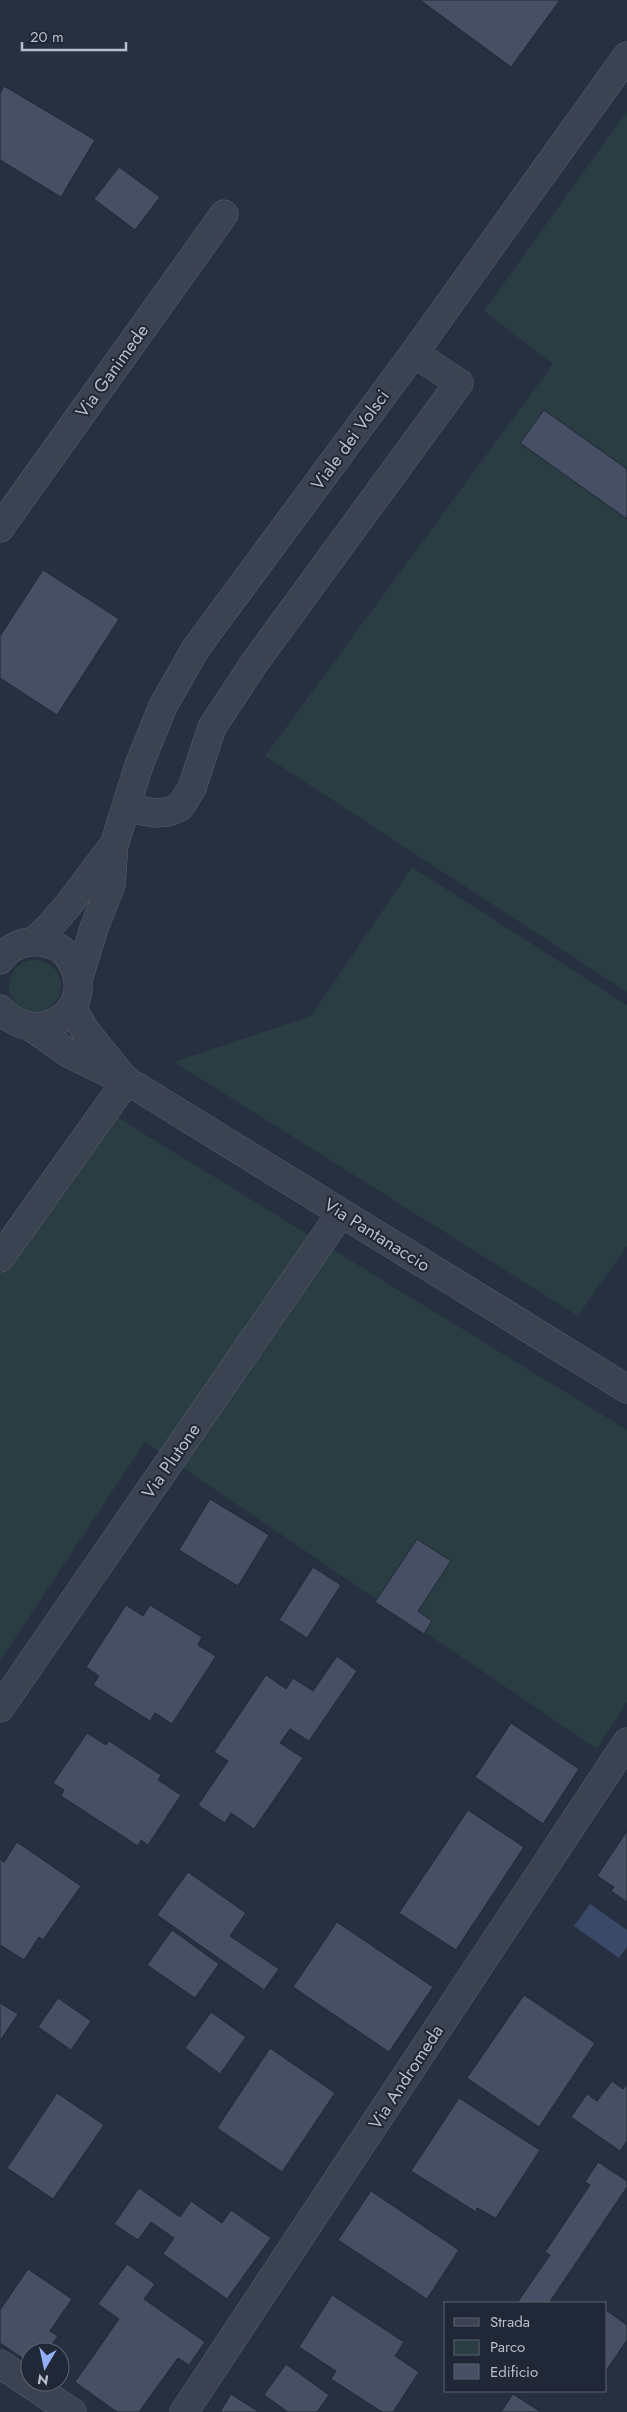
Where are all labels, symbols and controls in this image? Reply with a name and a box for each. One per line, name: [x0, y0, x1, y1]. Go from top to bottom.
scale bar: [22, 20, 126, 52]
text: 20 m: [30, 26, 64, 48]
street label: Via Ganimede: [69, 319, 155, 423]
street label: Viale dei Volsci: [305, 384, 395, 496]
street label: Via Pantanaccio: [319, 1192, 435, 1278]
street label: Via Plutone: [135, 1418, 207, 1504]
street label: Via Andromeda: [362, 2020, 450, 2134]
legend: [444, 2302, 607, 2392]
text: Strada: [490, 2311, 530, 2333]
text: Parco: [490, 2336, 525, 2358]
north arrow: [20, 2342, 70, 2392]
text: Edificio: [490, 2361, 538, 2383]
text: N: [36, 2369, 50, 2391]

